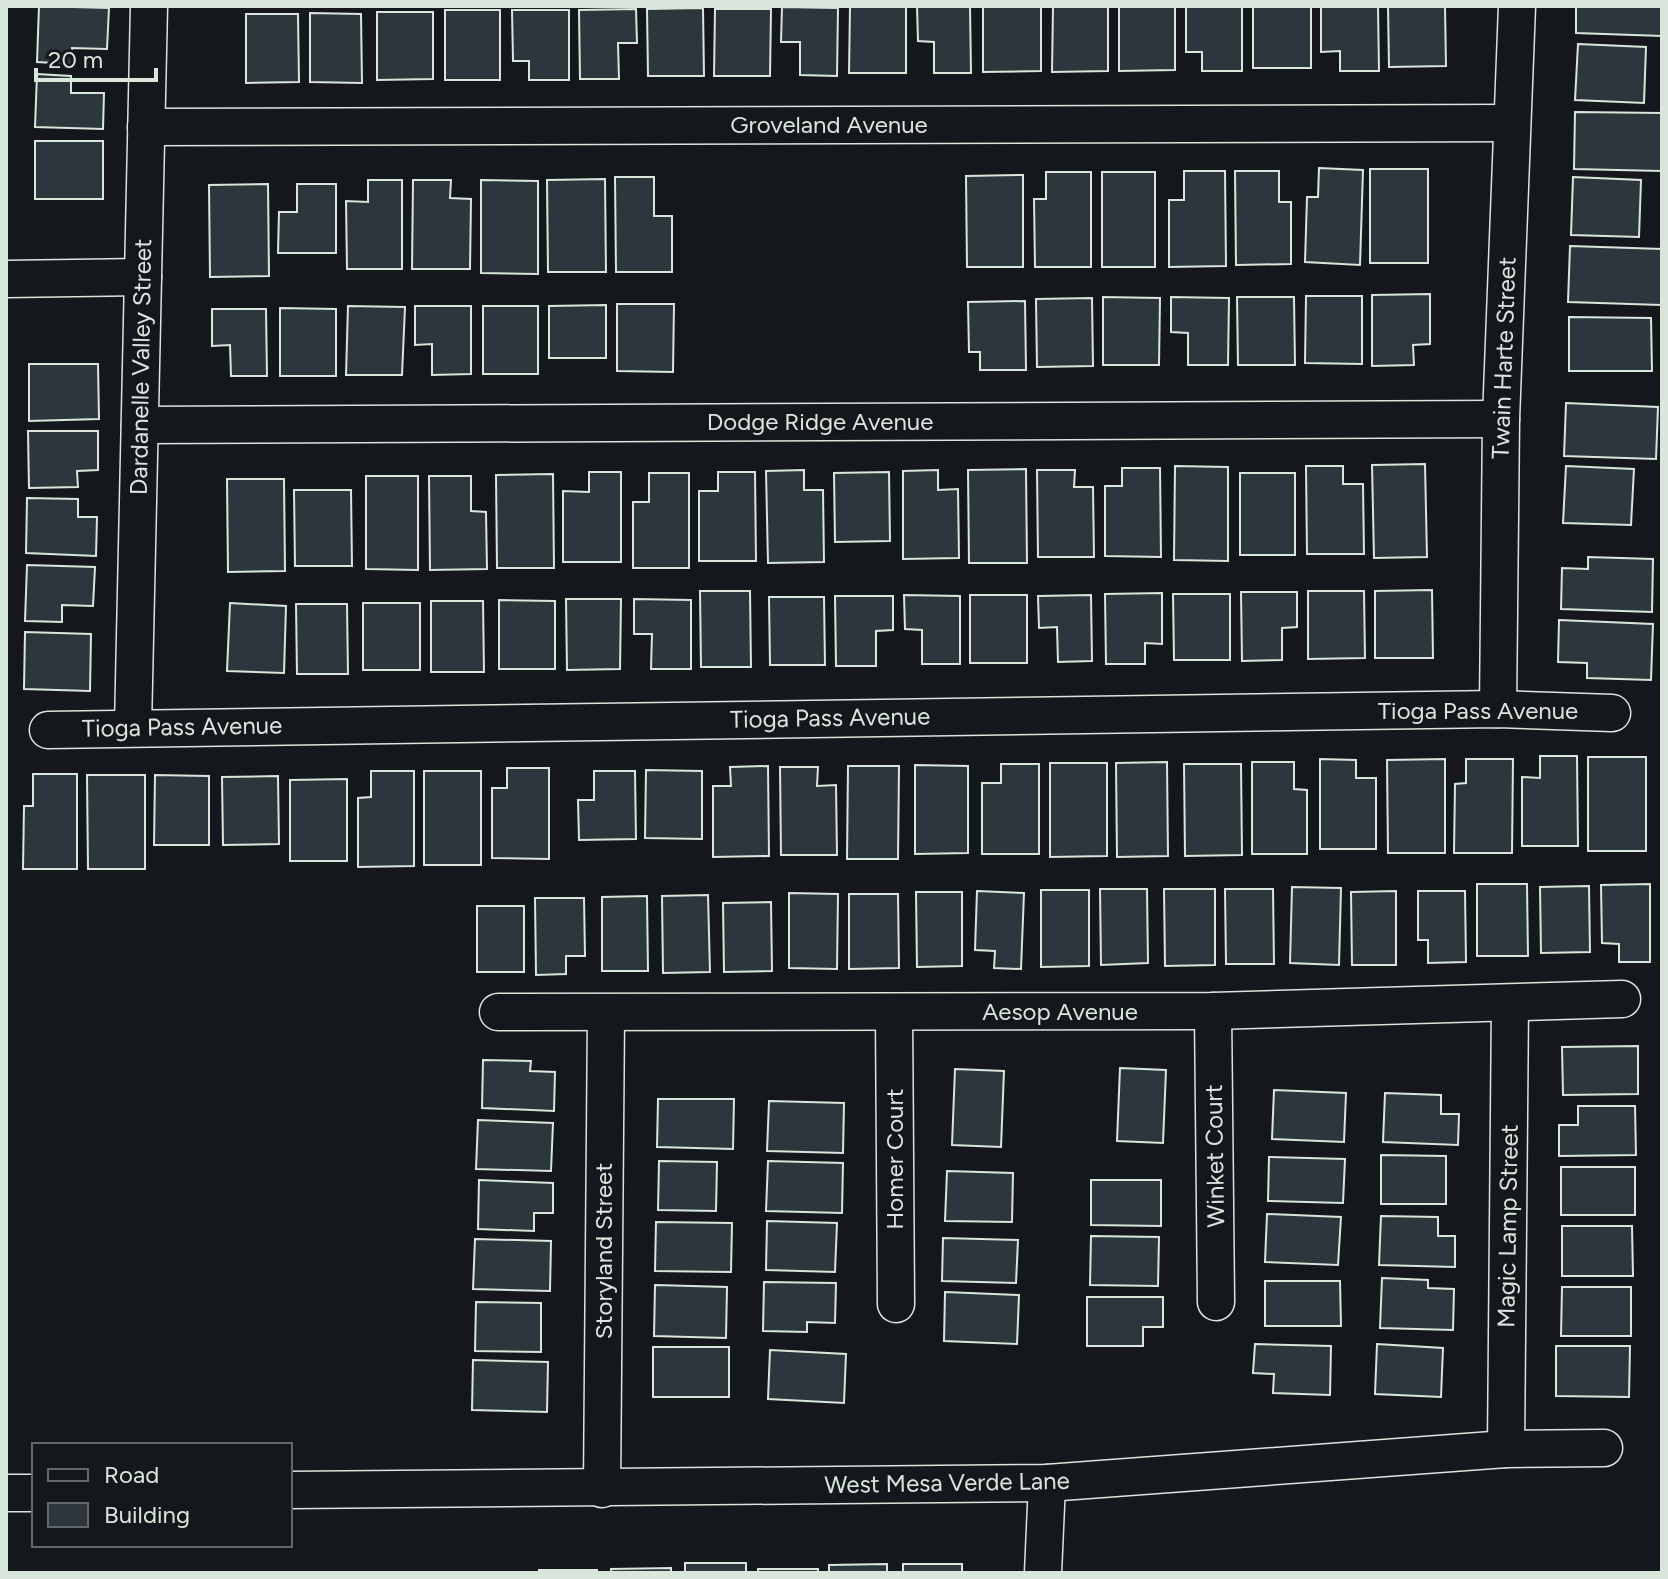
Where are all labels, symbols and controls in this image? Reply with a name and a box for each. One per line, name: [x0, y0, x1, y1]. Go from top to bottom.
scale bar: [36, 32, 156, 82]
text: 20 m: [48, 45, 103, 74]
street label: Groveland Avenue: [730, 110, 928, 139]
street label: Dardanelle Valley Street: [124, 239, 157, 495]
street label: Twain Harte Street: [1485, 256, 1522, 460]
street label: Dodge Ridge Avenue: [707, 407, 933, 436]
street label: Tioga Pass Avenue: [1378, 696, 1578, 725]
street label: Tioga Pass Avenue: [730, 701, 930, 734]
street label: Tioga Pass Avenue: [82, 710, 282, 743]
street label: Aesop Avenue: [982, 997, 1138, 1026]
street label: Winket Court: [1199, 1084, 1230, 1228]
street label: Homer Court: [880, 1088, 909, 1230]
street label: Magic Lamp Street: [1491, 1124, 1524, 1328]
street label: Storyland Street: [589, 1163, 618, 1339]
legend: [32, 1443, 292, 1547]
text: Road: [104, 1460, 159, 1489]
street label: West Mesa Verde Lane: [824, 1466, 1070, 1499]
text: Building: [104, 1500, 190, 1529]

